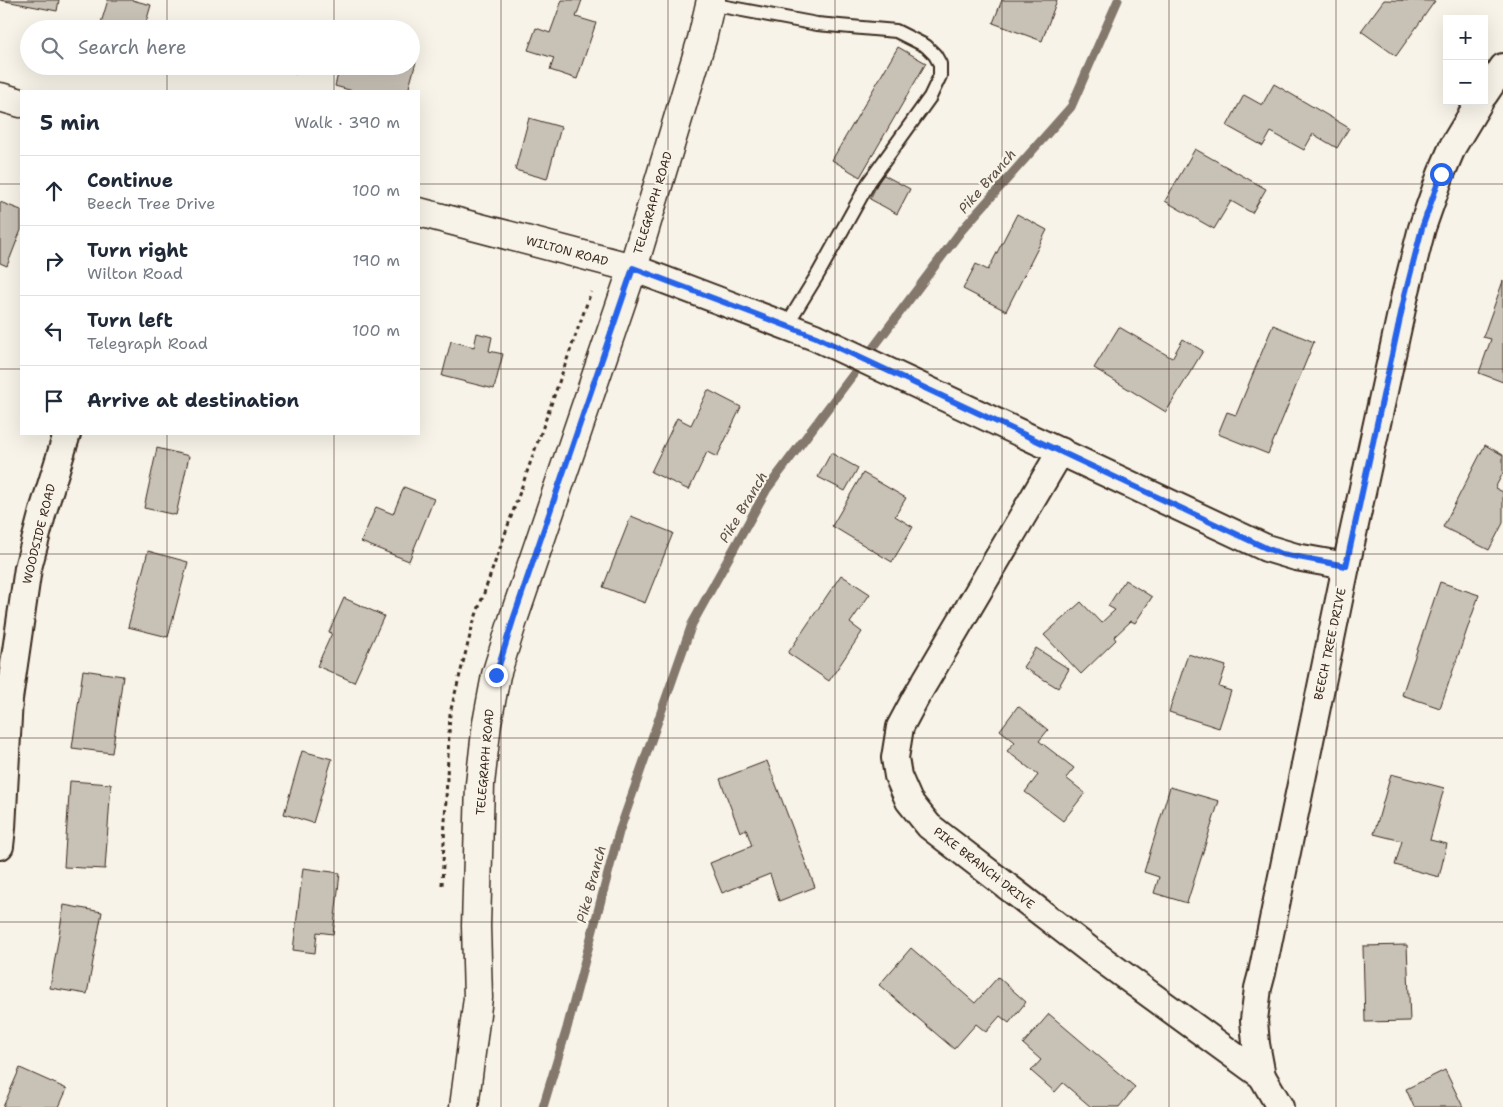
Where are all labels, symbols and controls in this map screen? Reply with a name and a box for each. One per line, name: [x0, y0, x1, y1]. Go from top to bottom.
map controls: [1443, 15, 1488, 105]
button: +: [1443, 15, 1488, 60]
search box: [20, 20, 420, 75]
icon: search: [38, 34, 66, 62]
text: Search here: [78, 35, 187, 60]
button: −: [1443, 60, 1488, 105]
text: 5 min: [40, 109, 100, 137]
text: Walk · 390 m: [294, 112, 400, 133]
water label: Pike Branch: [954, 145, 1020, 217]
street label: TELEGRAPH ROAD: [630, 150, 676, 256]
route start: [1430, 163, 1453, 186]
text: Continue: [87, 168, 173, 193]
icon: ahead: [40, 177, 68, 205]
text: 100 m: [352, 180, 400, 201]
text: Beech Tree Drive: [87, 193, 215, 214]
street label: WILTON ROAD: [524, 232, 610, 270]
text: Turn right: [87, 238, 188, 263]
icon: right: [40, 247, 68, 275]
text: 190 m: [353, 250, 400, 271]
text: Wilton Road: [87, 263, 183, 284]
text: Turn left: [87, 308, 173, 333]
icon: left: [40, 317, 68, 345]
text: 100 m: [352, 320, 400, 341]
text: Telegraph Road: [87, 333, 208, 354]
icon: arrive: [40, 387, 68, 415]
text: Arrive at destination: [87, 388, 299, 413]
water label: Pike Branch: [715, 468, 771, 546]
street label: WOODSIDE ROAD: [19, 482, 59, 586]
street label: BEECH TREE DRIVE: [1310, 587, 1350, 701]
route end: [485, 664, 508, 687]
street label: TELEGRAPH ROAD: [472, 708, 498, 816]
street label: PIKE BRANCH DRIVE: [930, 824, 1038, 912]
water label: Pike Branch: [572, 843, 610, 925]

